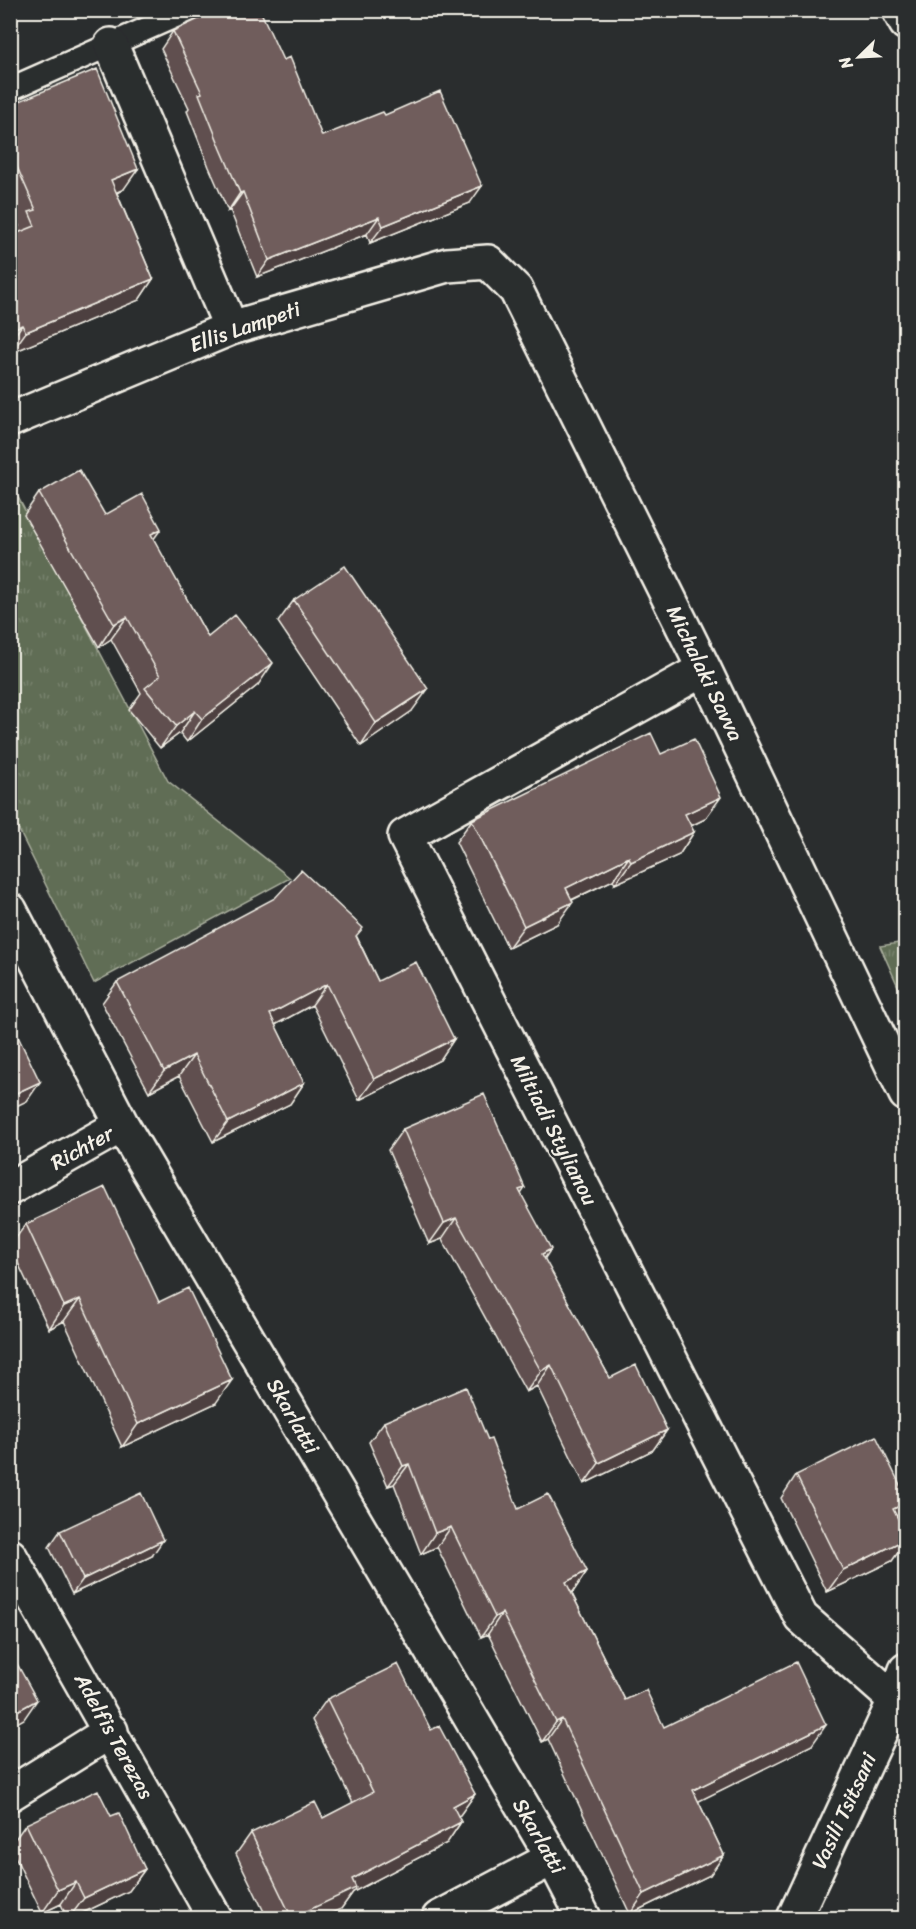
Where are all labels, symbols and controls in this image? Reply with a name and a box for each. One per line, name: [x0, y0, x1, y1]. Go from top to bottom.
north arrow: [829, 27, 889, 87]
text: N: [830, 51, 862, 75]
street label: Ellis Lampeti: [184, 290, 307, 364]
street label: Michalaki Savva: [656, 598, 755, 748]
street label: Miltiadi Stylianou: [499, 1048, 609, 1213]
street label: Richter: [43, 1114, 122, 1181]
street label: Skarlatti: [256, 1370, 331, 1463]
street label: Adelfis Terezas: [63, 1665, 165, 1807]
street label: Vasili Tsitsani: [800, 1745, 888, 1876]
street label: Skarlatti: [502, 1790, 577, 1883]

